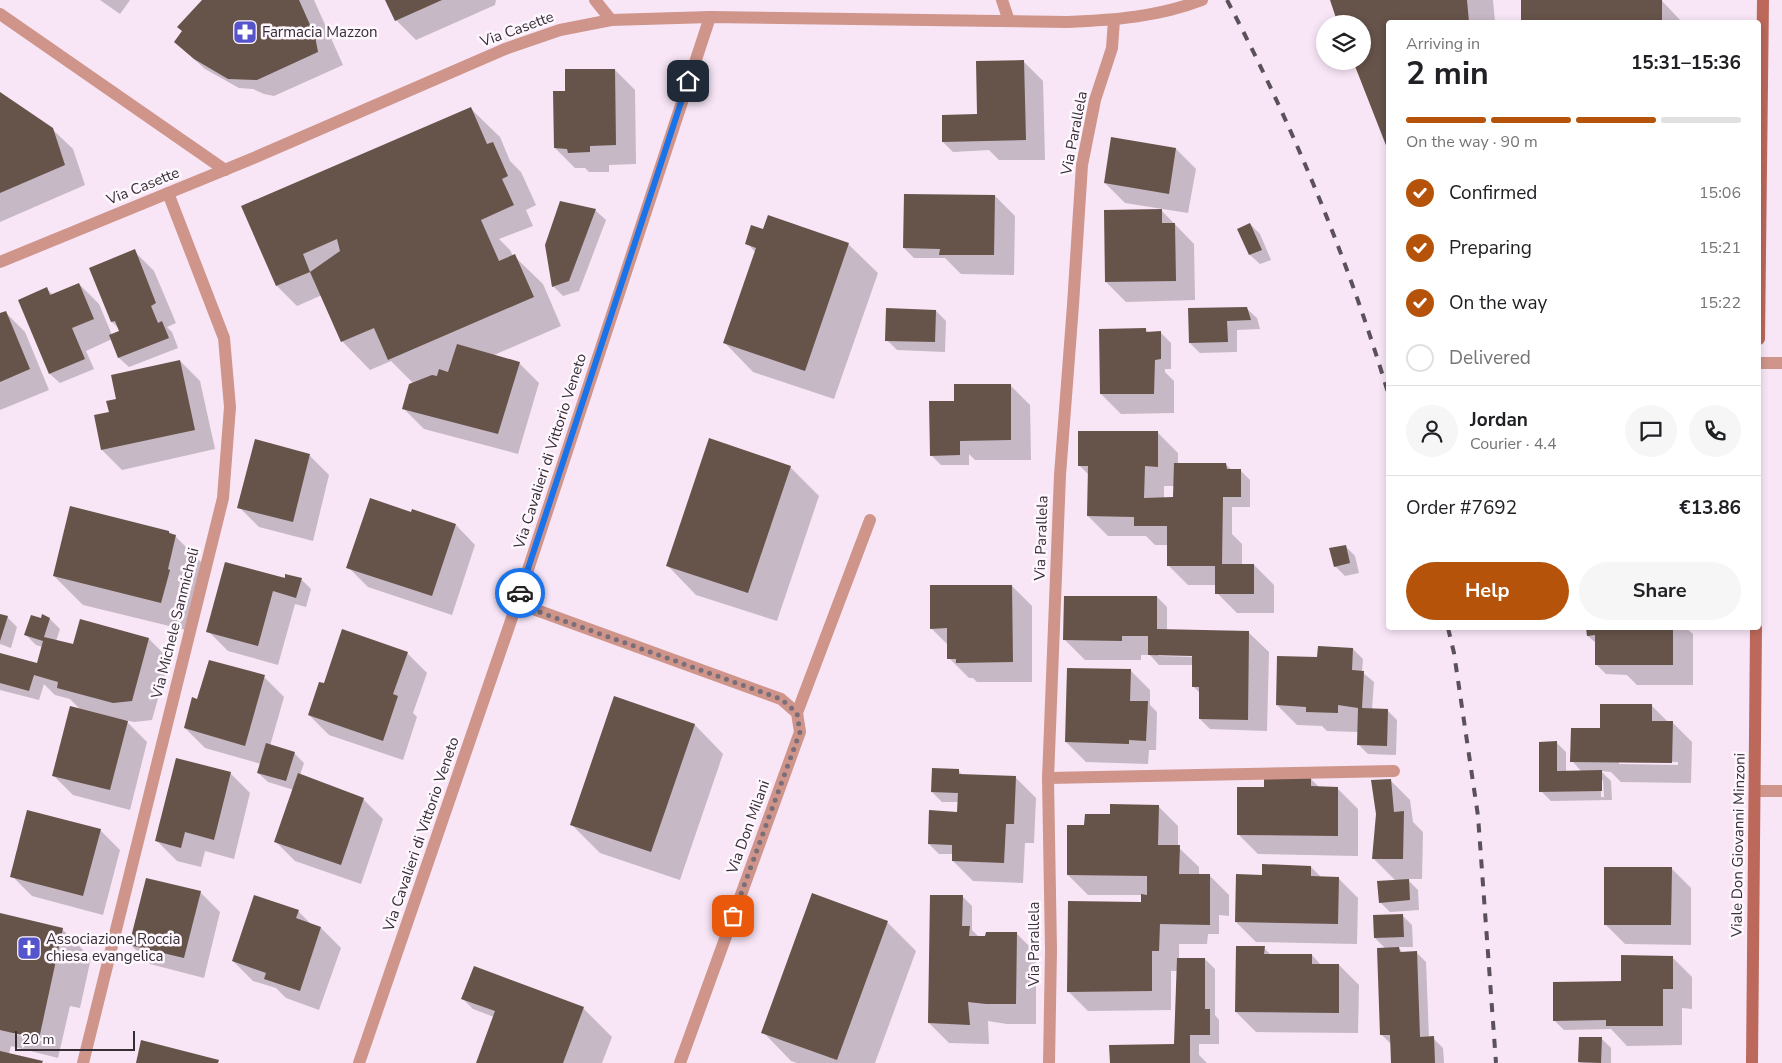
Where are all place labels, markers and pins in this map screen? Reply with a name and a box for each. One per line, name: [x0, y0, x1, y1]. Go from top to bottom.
pharmacy icon: Farmacia Mazzon: [232, 19, 258, 45]
place label: Farmacia Mazzon: [262, 22, 378, 42]
pin: [667, 60, 709, 102]
pin: [712, 895, 754, 937]
place label: Associazione Roccia chiesa evangelica: [46, 929, 180, 966]
church icon: Associazione Roccia chiesa evangelica: [16, 935, 42, 961]

